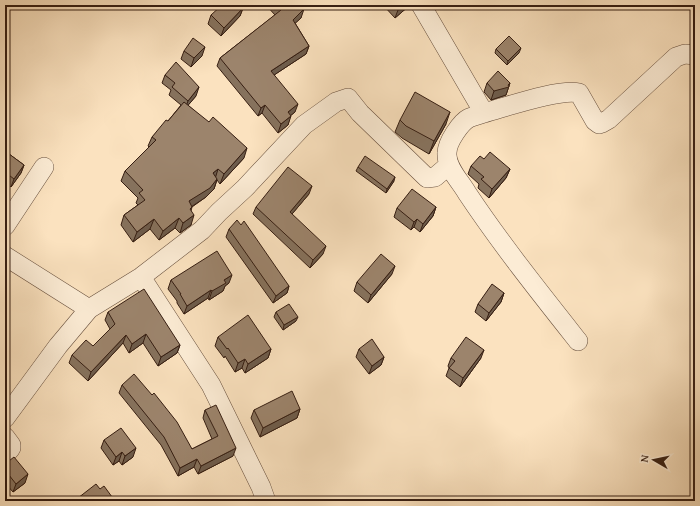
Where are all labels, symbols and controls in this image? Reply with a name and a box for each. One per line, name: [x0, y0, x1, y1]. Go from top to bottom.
north arrow: [634, 440, 674, 480]
text: N: [636, 453, 653, 463]

